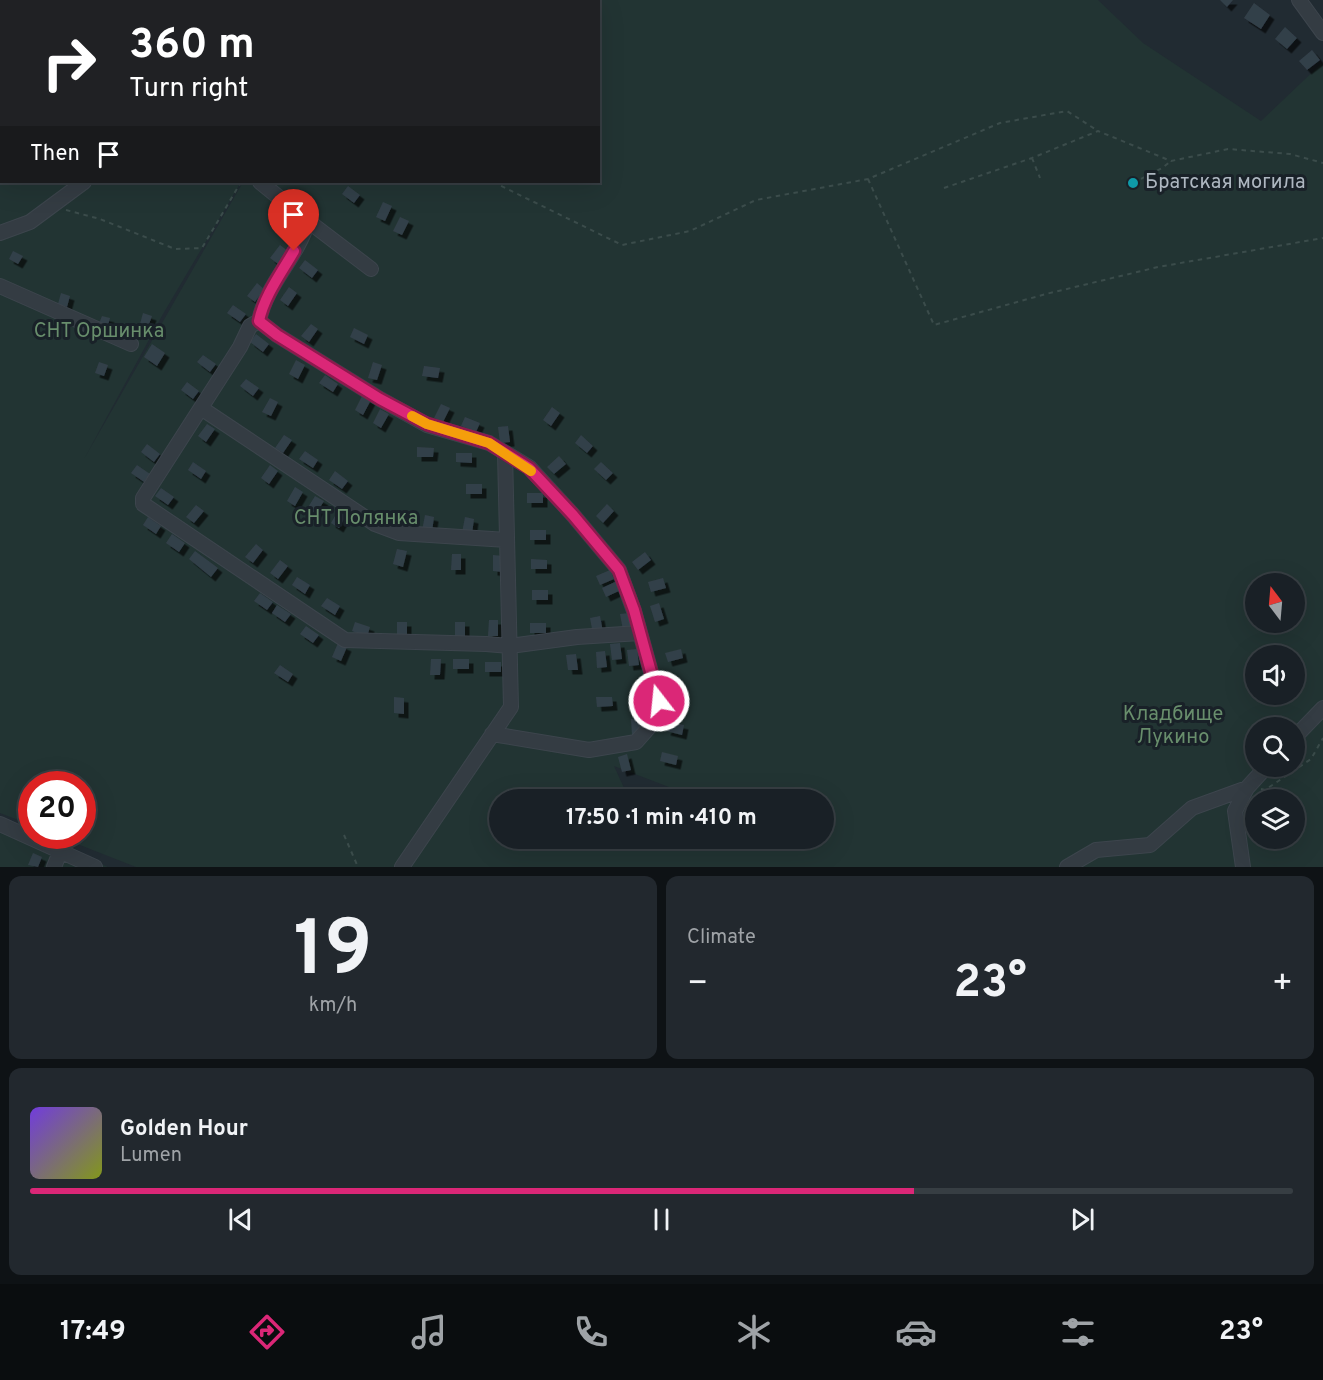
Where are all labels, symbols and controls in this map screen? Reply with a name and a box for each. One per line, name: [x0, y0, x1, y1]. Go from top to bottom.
text: 360 m: [129, 20, 255, 73]
icon: right: [30, 24, 108, 102]
text: Turn right: [129, 72, 248, 106]
icon: arrive: [92, 138, 125, 171]
text: Then: [30, 141, 80, 168]
place label: Братская могила: [1145, 170, 1306, 196]
marker: Братская могила: [1126, 176, 1140, 190]
pin: [268, 189, 319, 251]
icon: arrive: [277, 198, 310, 231]
park label: СНТ Оршинка: [34, 319, 164, 345]
park label: СНТ Полянка: [294, 506, 418, 532]
north arrow: [1245, 573, 1305, 633]
map controls: [1245, 573, 1305, 849]
button: sound: [1245, 645, 1305, 705]
position arrow: [627, 669, 691, 733]
park label: Кладбище Лукино: [1123, 702, 1223, 751]
button: search: [1245, 717, 1305, 777]
speed limit sign: 20: [18, 771, 96, 849]
button: layers: [1245, 789, 1305, 849]
text: 17:50 · 1 min · 410 m: [566, 805, 757, 832]
text: 19: [293, 904, 373, 1003]
text: Climate: [687, 925, 756, 951]
text: 23°: [953, 956, 1027, 1013]
text: −: [687, 964, 708, 1006]
text: +: [1272, 964, 1293, 1006]
text: km/h: [309, 993, 357, 1019]
text: Golden Hour: [120, 1116, 248, 1143]
text: Lumen: [120, 1143, 182, 1169]
icon: previous: [224, 1203, 257, 1236]
icon: pause: [645, 1203, 678, 1236]
icon: next: [1066, 1203, 1099, 1236]
icon: directions: [246, 1311, 288, 1353]
icon: music: [408, 1311, 450, 1353]
icon: phone: [570, 1311, 612, 1353]
icon: climate: [733, 1311, 775, 1353]
icon: car: [895, 1311, 937, 1353]
icon: filters: [1057, 1311, 1099, 1353]
text: 17:49: [60, 1315, 126, 1349]
text: 23°: [1219, 1315, 1263, 1349]

